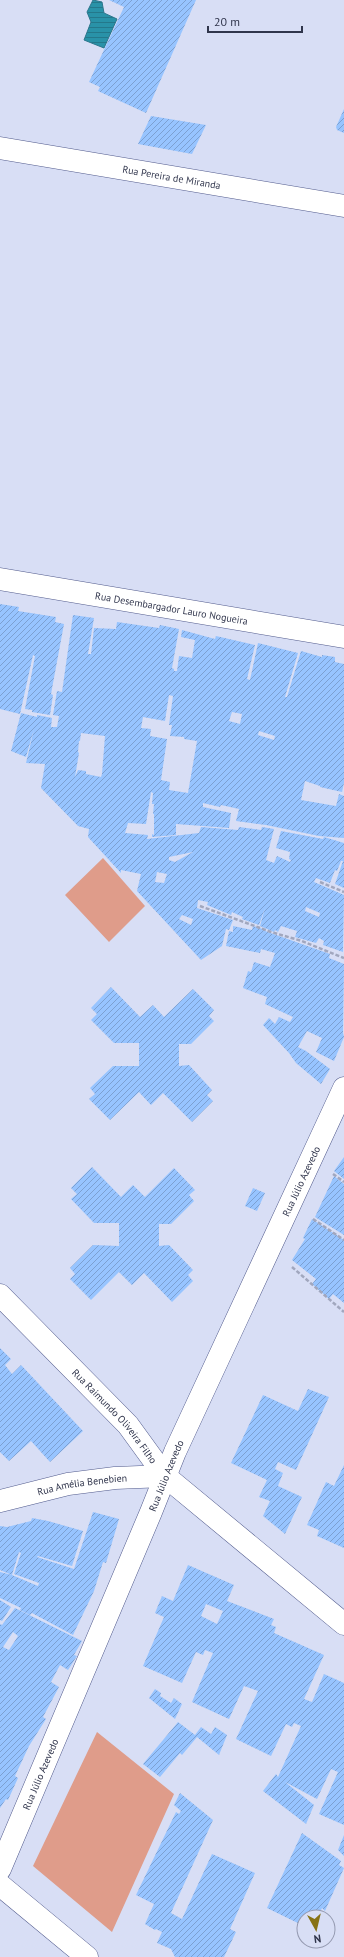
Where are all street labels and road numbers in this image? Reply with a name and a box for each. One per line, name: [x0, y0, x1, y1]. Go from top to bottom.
street label: Rua Pereira de Miranda: [121, 162, 222, 192]
street label: Rua Desembargador Lauro Nogueira: [94, 589, 249, 627]
street label: Rua Júlio Azevedo: [279, 1144, 323, 1218]
street label: Rua Raimundo Oliveira Filho: [70, 1366, 160, 1466]
street label: Rua Júlio Azevedo: [145, 1438, 186, 1513]
street label: Rua Amélia Benebien: [36, 1471, 127, 1498]
street label: Rua Júlio Azevedo: [19, 1737, 61, 1812]

